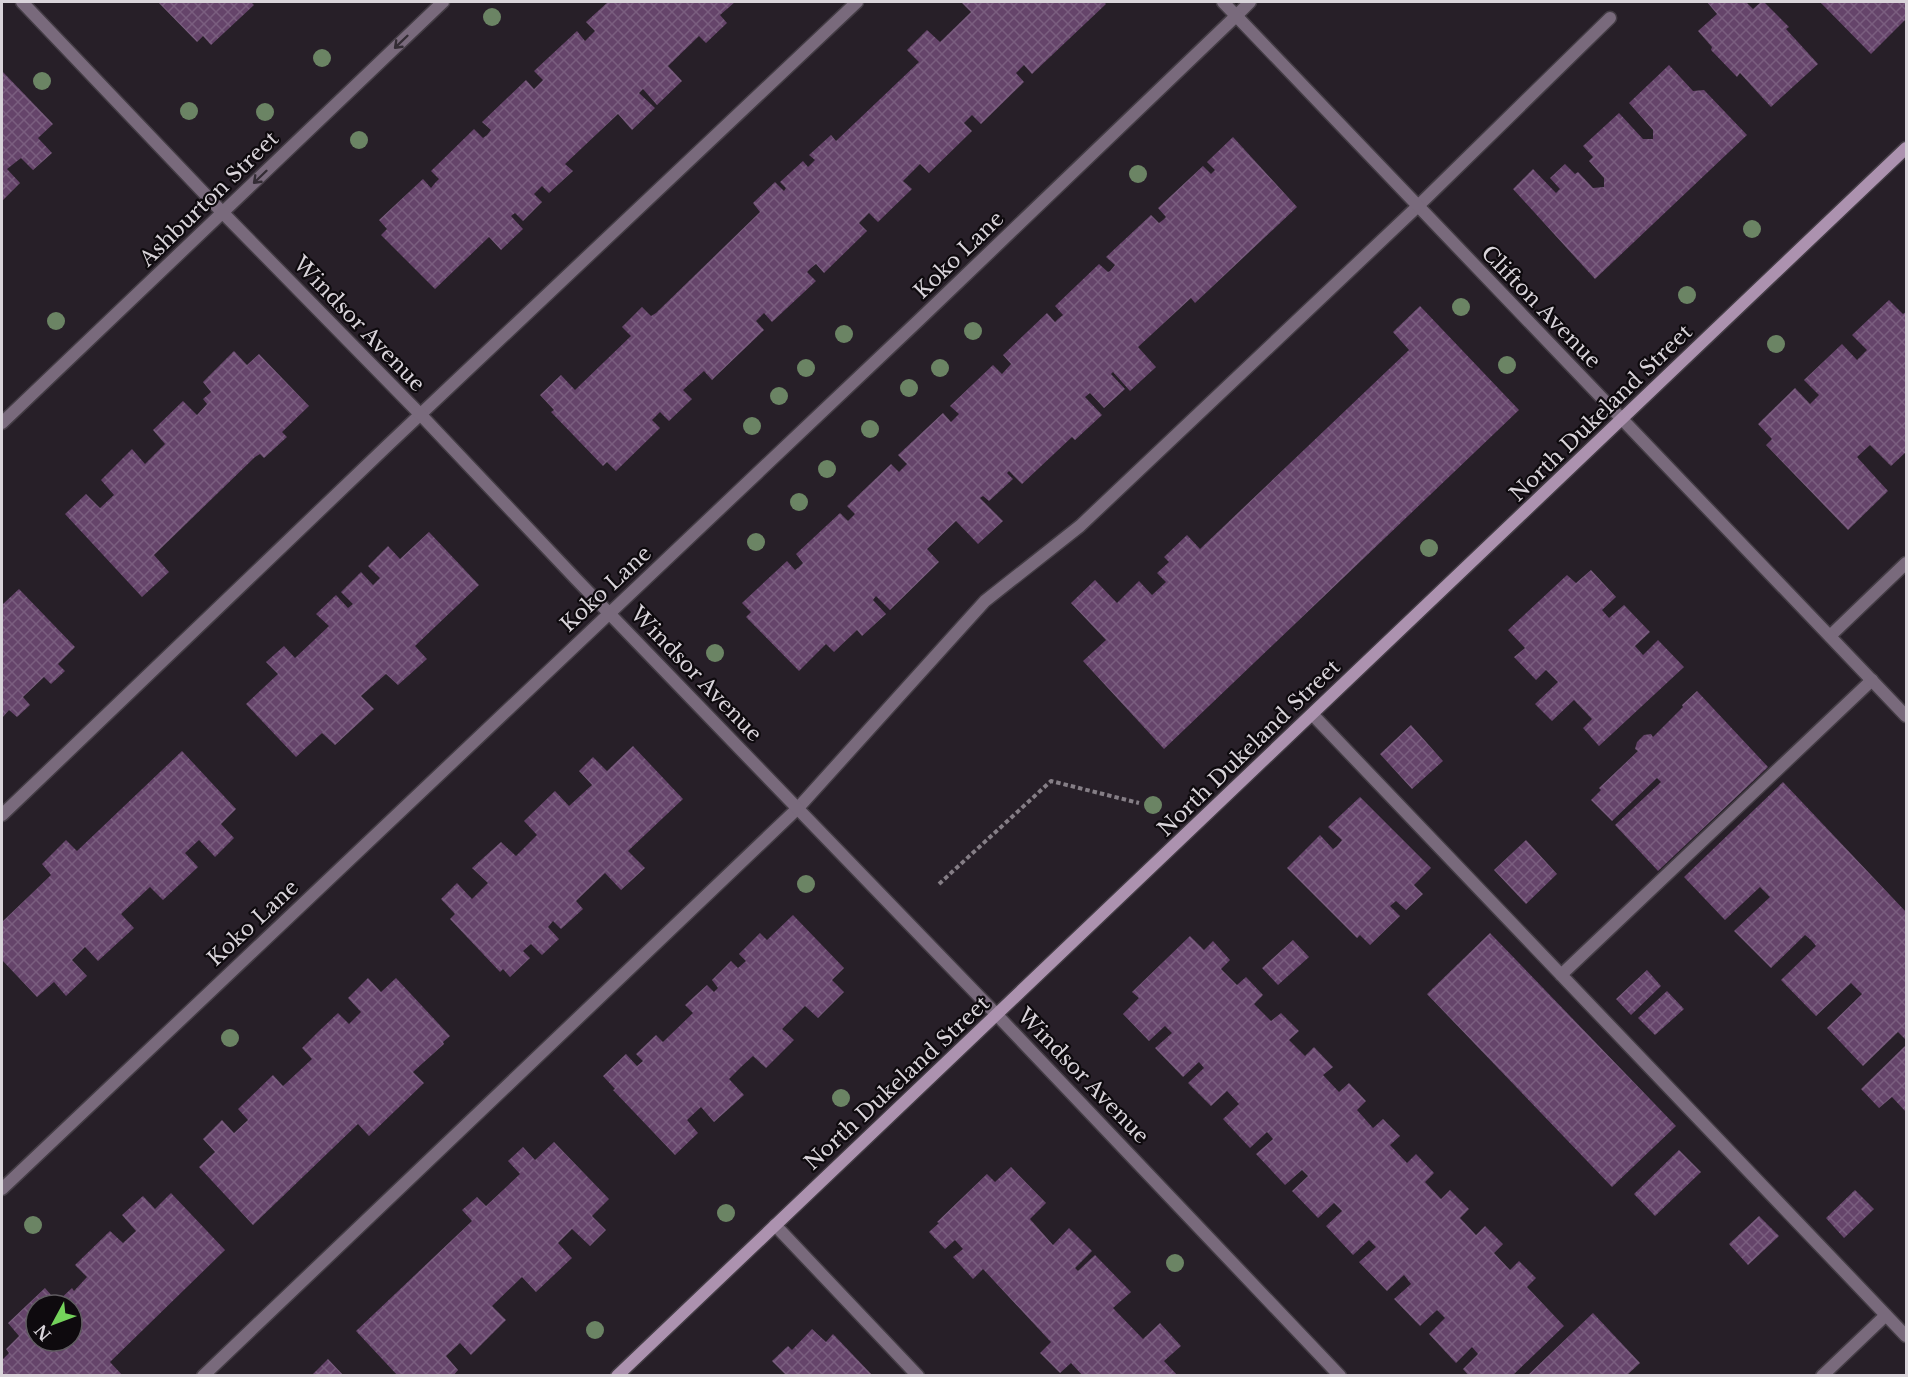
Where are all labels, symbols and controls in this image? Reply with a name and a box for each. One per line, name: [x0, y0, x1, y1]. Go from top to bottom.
one-way arrow: [393, 35, 408, 49]
street label: Ashburton Street: [133, 126, 284, 273]
one-way arrow: [253, 170, 268, 185]
street label: Koko Lane: [909, 206, 1009, 304]
street label: Clifton Avenue: [1476, 240, 1606, 374]
street label: Windsor Avenue: [287, 250, 430, 397]
street label: North Dukeland Street: [1504, 319, 1698, 507]
street label: Koko Lane: [555, 540, 657, 638]
street label: Windsor Avenue: [624, 600, 767, 747]
street label: North Dukeland Street: [1152, 654, 1346, 842]
street label: Koko Lane: [202, 874, 304, 972]
street label: North Dukeland Street: [799, 990, 995, 1176]
street label: Windsor Avenue: [1011, 1002, 1154, 1149]
north arrow: [24, 1293, 84, 1353]
text: N: [30, 1321, 55, 1345]

